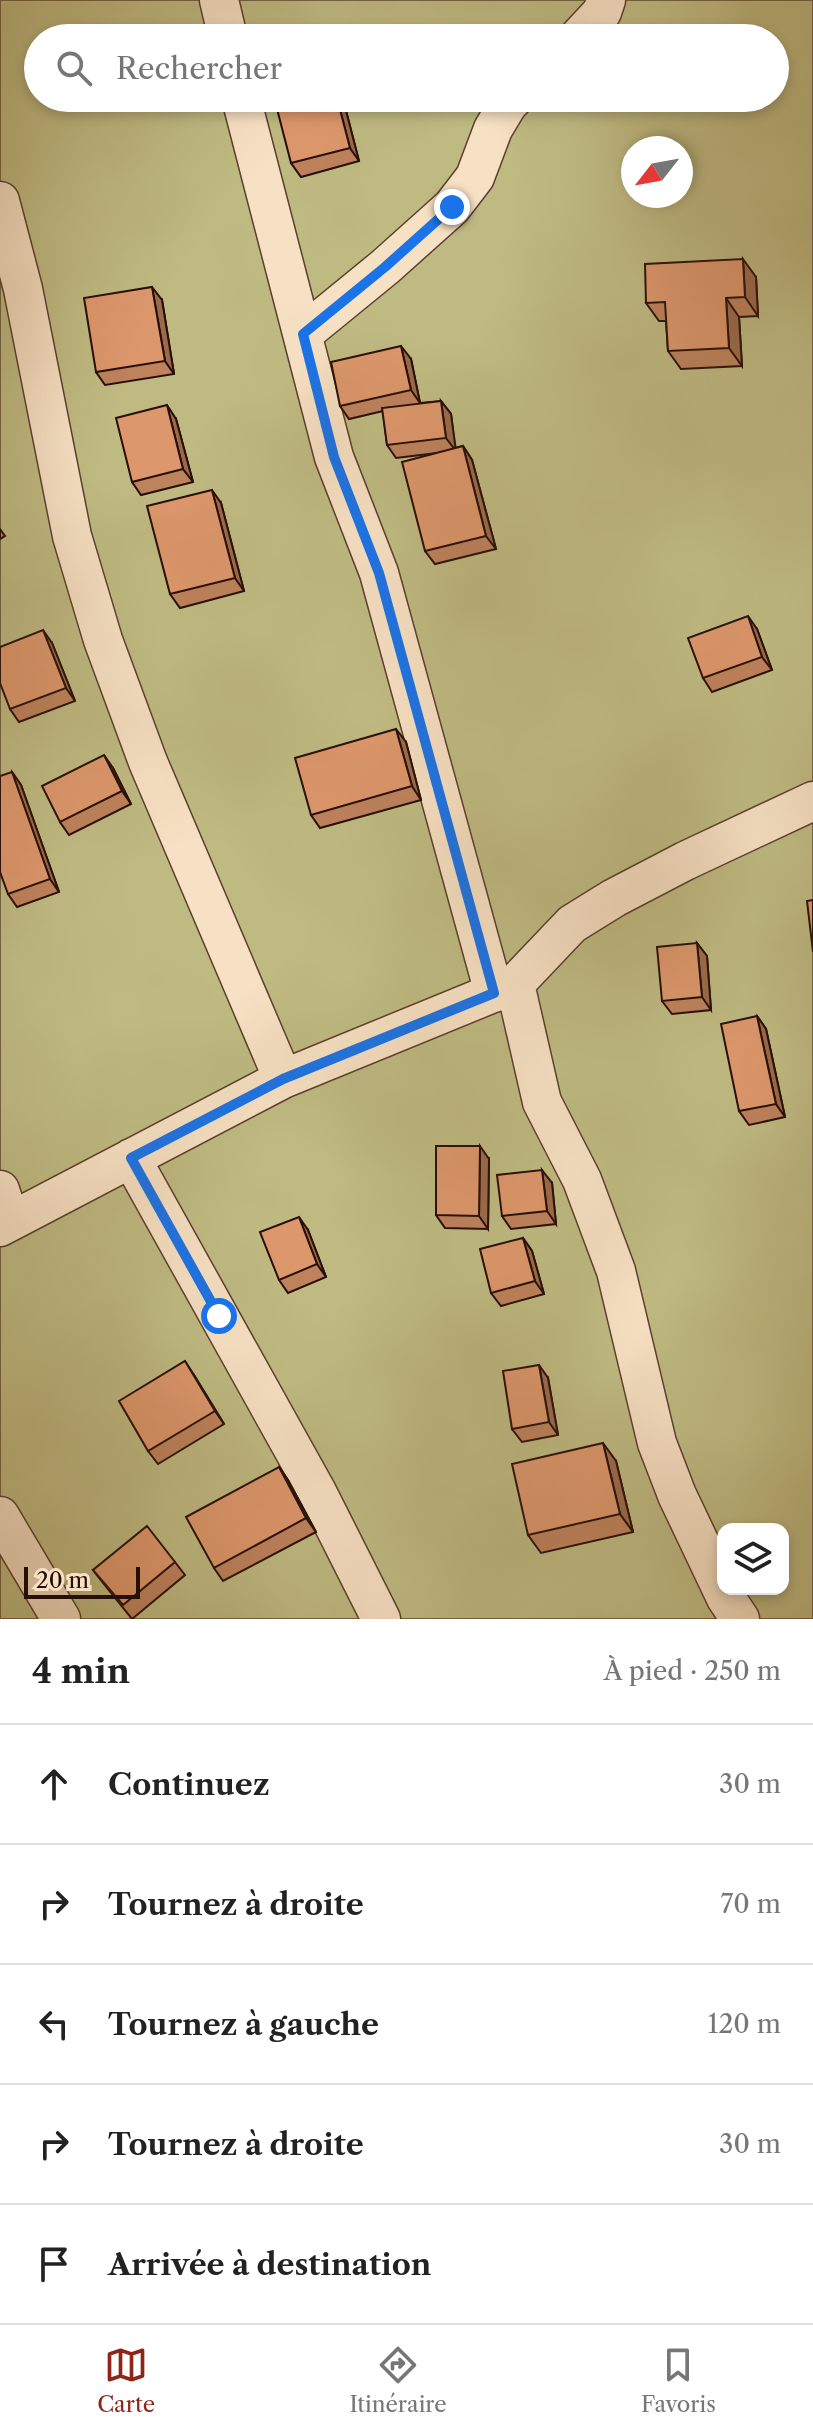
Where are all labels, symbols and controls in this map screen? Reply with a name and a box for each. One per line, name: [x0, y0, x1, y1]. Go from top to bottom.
search box: [24, 24, 789, 112]
icon: search: [52, 46, 96, 90]
text: Rechercher: [116, 50, 282, 87]
north arrow: [621, 136, 693, 208]
route end: [434, 189, 470, 225]
route start: [201, 1298, 237, 1334]
map controls: [717, 1523, 789, 1595]
button: layers: [717, 1523, 789, 1595]
scale bar: [24, 1563, 140, 1599]
text: 20 m: [36, 1567, 89, 1594]
text: 4 min: [32, 1650, 130, 1692]
text: À pied · 250 m: [604, 1655, 781, 1687]
icon: ahead: [32, 1762, 76, 1806]
text: Continuez: [108, 1766, 270, 1803]
text: 30 m: [719, 1768, 781, 1800]
icon: right: [32, 1882, 76, 1926]
text: Tournez à droite: [108, 1886, 364, 1923]
text: 70 m: [721, 1888, 781, 1920]
icon: left: [32, 2002, 76, 2046]
text: Tournez à gauche: [108, 2006, 379, 2043]
text: 120 m: [707, 2008, 781, 2040]
icon: right: [32, 2122, 76, 2166]
text: Tournez à droite: [108, 2126, 364, 2163]
text: 30 m: [719, 2128, 781, 2160]
icon: arrive: [32, 2242, 76, 2286]
text: Arrivée à destination: [108, 2246, 431, 2283]
tab: Carte: [97, 2343, 155, 2418]
tab: Itinéraire: [349, 2343, 447, 2418]
tab: Favoris: [641, 2343, 716, 2418]

